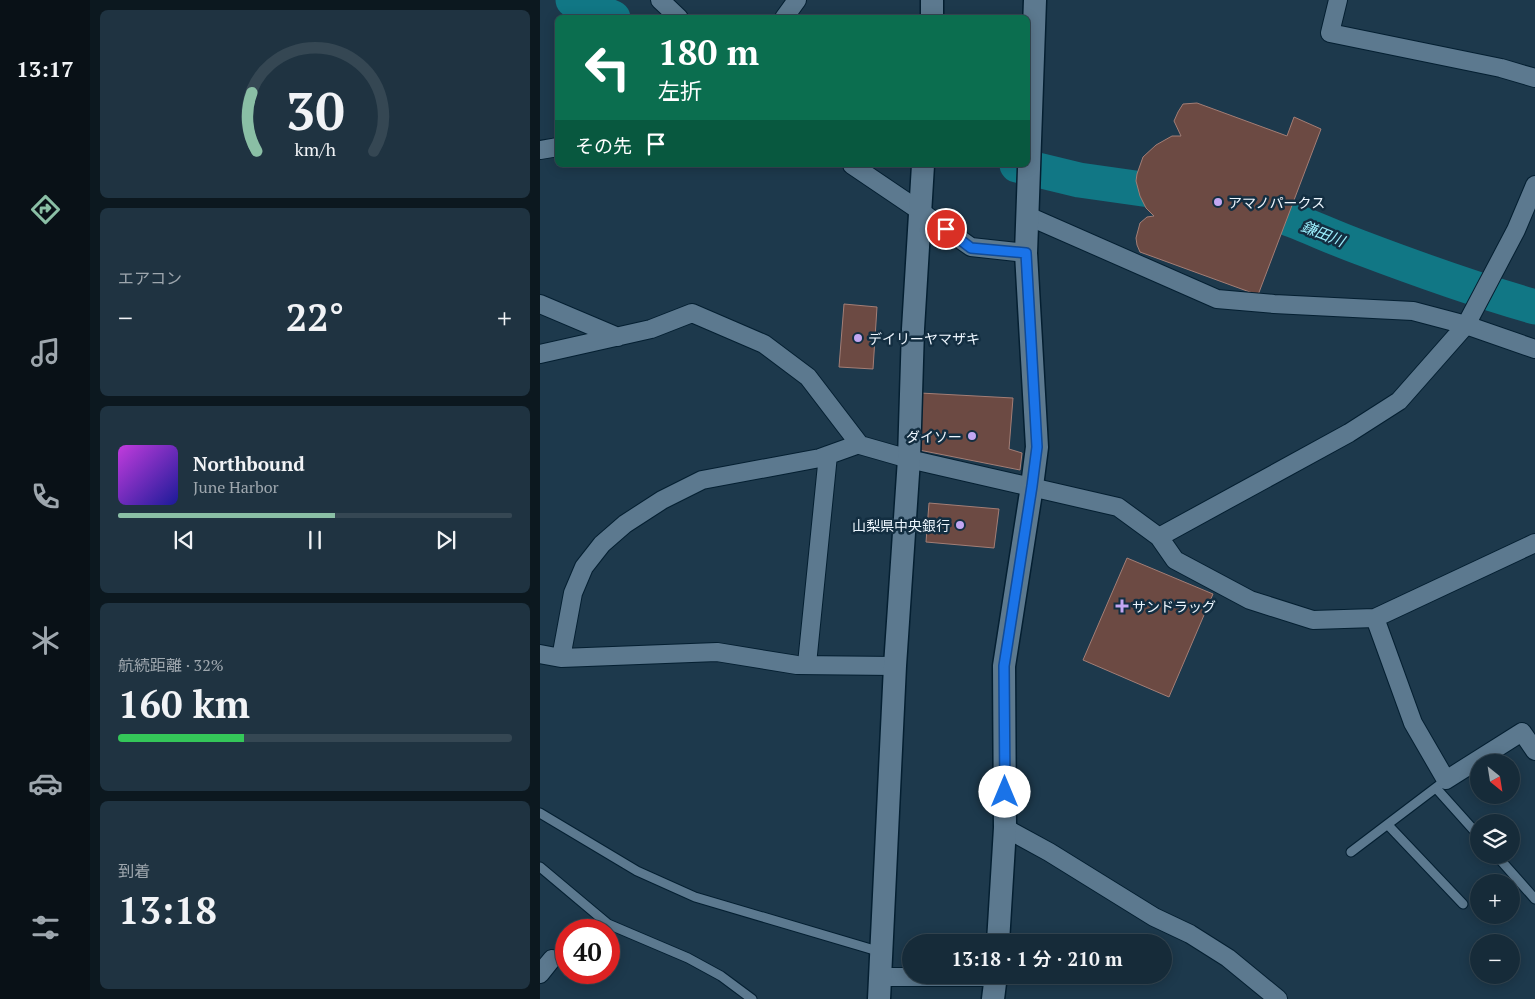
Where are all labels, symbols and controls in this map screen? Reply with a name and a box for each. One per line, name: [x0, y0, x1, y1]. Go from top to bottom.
text: 180 m: [658, 29, 759, 75]
icon: left: [575, 35, 640, 100]
text: 13:17: [16, 54, 74, 83]
text: 30: [286, 76, 344, 145]
text: 左折: [658, 76, 702, 105]
icon: arrive: [642, 130, 670, 158]
text: その先: [575, 133, 632, 158]
text: km/h: [294, 137, 336, 161]
icon: directions: [28, 192, 63, 227]
place label: アマノパークス: [1228, 193, 1325, 212]
marker: アマノパークス: [1212, 196, 1224, 208]
pin: [925, 208, 967, 250]
icon: arrive: [932, 215, 960, 243]
water label: 鎌田川: [1298, 215, 1349, 251]
text: エアコン: [118, 267, 182, 289]
text: 22°: [286, 292, 344, 342]
text: −: [118, 299, 133, 336]
text: +: [497, 299, 512, 336]
place label: デイリーヤマザキ: [868, 329, 980, 348]
marker: デイリーヤマザキ: [852, 332, 864, 344]
icon: music: [28, 335, 63, 370]
place label: ダイソー: [906, 427, 962, 446]
marker: ダイソー: [966, 430, 978, 442]
text: Northbound: [193, 451, 305, 476]
text: June Harbor: [193, 476, 279, 498]
icon: phone: [28, 479, 63, 514]
place label: 山梨県中央銀行: [852, 516, 950, 535]
marker: 山梨県中央銀行: [954, 519, 966, 531]
icon: previous: [170, 526, 198, 554]
icon: pause: [301, 526, 329, 554]
icon: next: [432, 526, 460, 554]
place label: サンドラッグ: [1132, 597, 1216, 616]
marker: サンドラッグ: [1116, 600, 1128, 612]
icon: climate: [28, 623, 63, 658]
text: 航続距離 · 32%: [118, 654, 224, 676]
text: 160 km: [118, 679, 250, 729]
north arrow: [1470, 754, 1520, 804]
map controls: [1470, 754, 1520, 984]
position arrow: [978, 765, 1030, 817]
icon: car: [28, 766, 63, 801]
button: layers: [1470, 814, 1520, 864]
text: 到着: [118, 860, 150, 882]
button: +: [1470, 874, 1520, 924]
text: 13:18: [118, 885, 217, 935]
icon: filters: [28, 910, 63, 945]
speed limit sign: 40: [555, 919, 620, 984]
button: −: [1470, 934, 1520, 984]
text: 13:18 · 1 分 · 210 m: [952, 946, 1122, 971]

